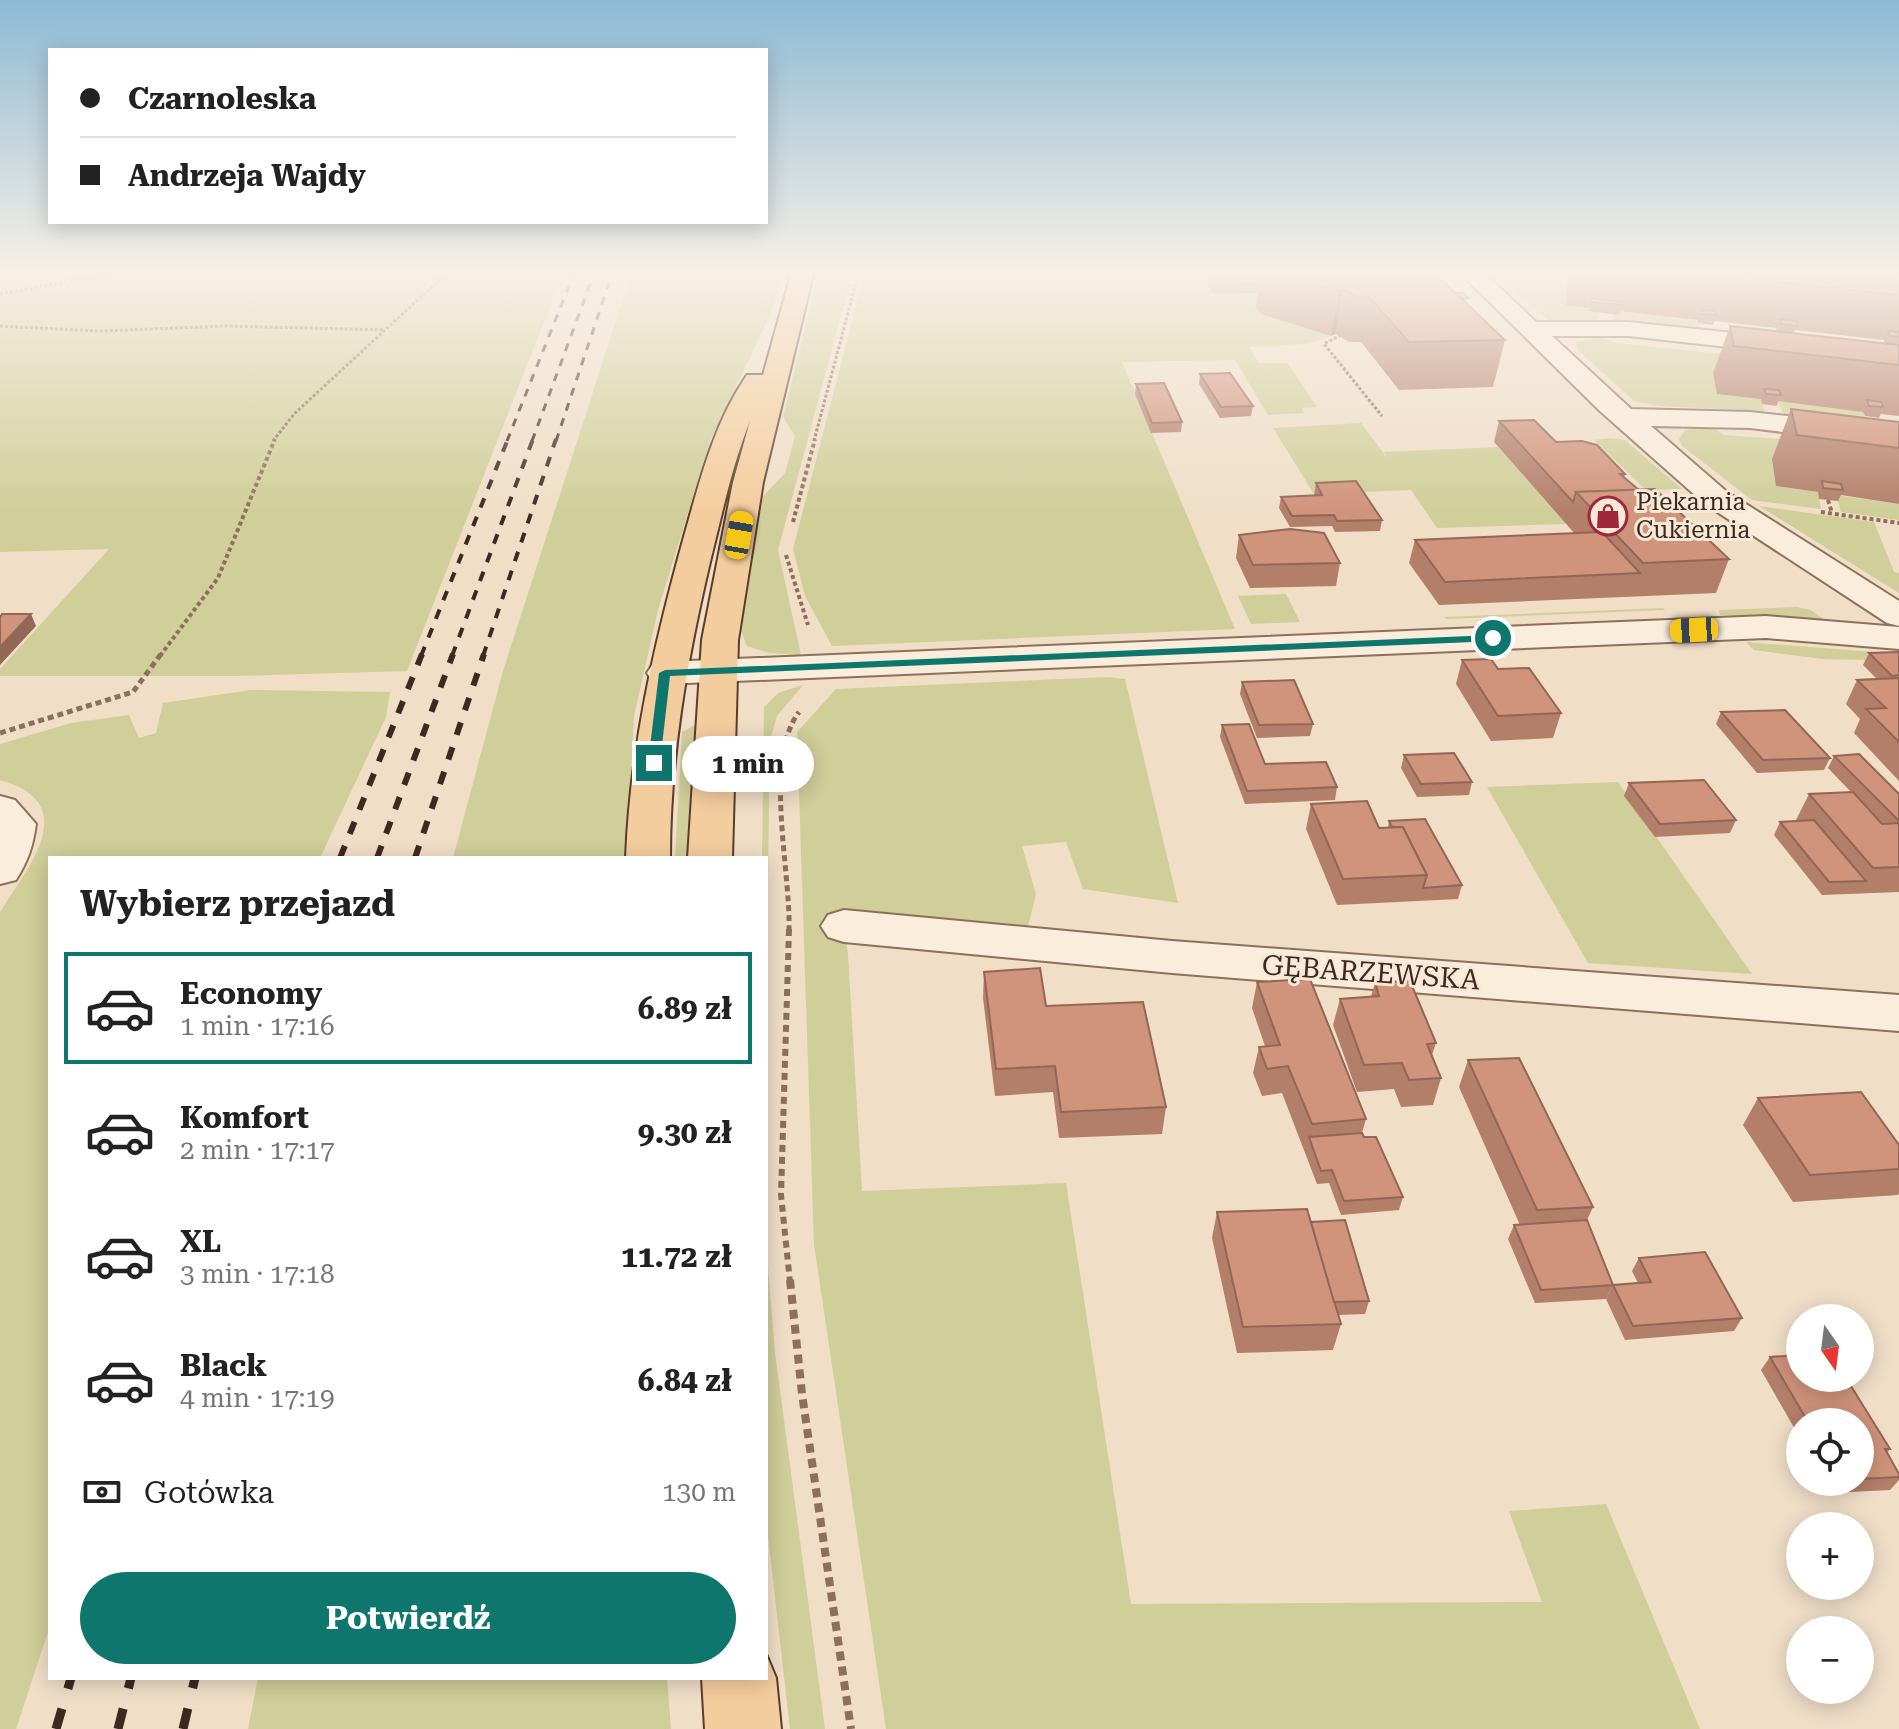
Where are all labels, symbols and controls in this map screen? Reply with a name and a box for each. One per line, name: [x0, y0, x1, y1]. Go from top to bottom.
text: Czarnoleska: [128, 81, 316, 116]
text: Andrzeja Wajdy: [128, 158, 366, 193]
place label: Piekarnia Cukiernia: [1636, 488, 1750, 544]
shop icon: Piekarnia Cukiernia: [1587, 495, 1629, 537]
car: [723, 509, 755, 561]
car: [1669, 617, 1719, 643]
route start: [1475, 620, 1511, 656]
callout: 1 min: [682, 735, 814, 791]
route end: [636, 745, 672, 781]
text: 1 min: [712, 749, 784, 779]
text: Wybierz przejazd: [80, 883, 395, 925]
street label: GĘBARZEWSKA: [1261, 948, 1482, 997]
icon: car: [84, 972, 156, 1044]
text: Economy: [180, 976, 322, 1011]
text: 6.89 zł: [638, 991, 732, 1026]
text: 1 min · 17:16: [180, 1011, 335, 1041]
icon: car: [84, 1096, 156, 1168]
text: Komfort: [180, 1100, 309, 1135]
text: 9.30 zł: [638, 1115, 732, 1150]
text: 2 min · 17:17: [180, 1135, 335, 1165]
icon: car: [84, 1220, 156, 1292]
text: XL: [180, 1224, 221, 1259]
text: 11.72 zł: [621, 1239, 732, 1274]
text: 3 min · 17:18: [180, 1259, 335, 1289]
north arrow: [1786, 1304, 1874, 1392]
map controls: [1786, 1304, 1874, 1704]
icon: car: [84, 1344, 156, 1416]
text: Black: [180, 1348, 267, 1383]
text: 6.84 zł: [638, 1363, 732, 1398]
text: 4 min · 17:19: [180, 1383, 335, 1413]
button: locate: [1786, 1408, 1874, 1496]
icon: cash: [80, 1470, 124, 1514]
text: Gotówka: [144, 1475, 274, 1510]
text: 130 m: [662, 1477, 736, 1507]
button: +: [1786, 1512, 1874, 1600]
button: Potwierdź: [80, 1572, 736, 1664]
button: −: [1786, 1616, 1874, 1704]

